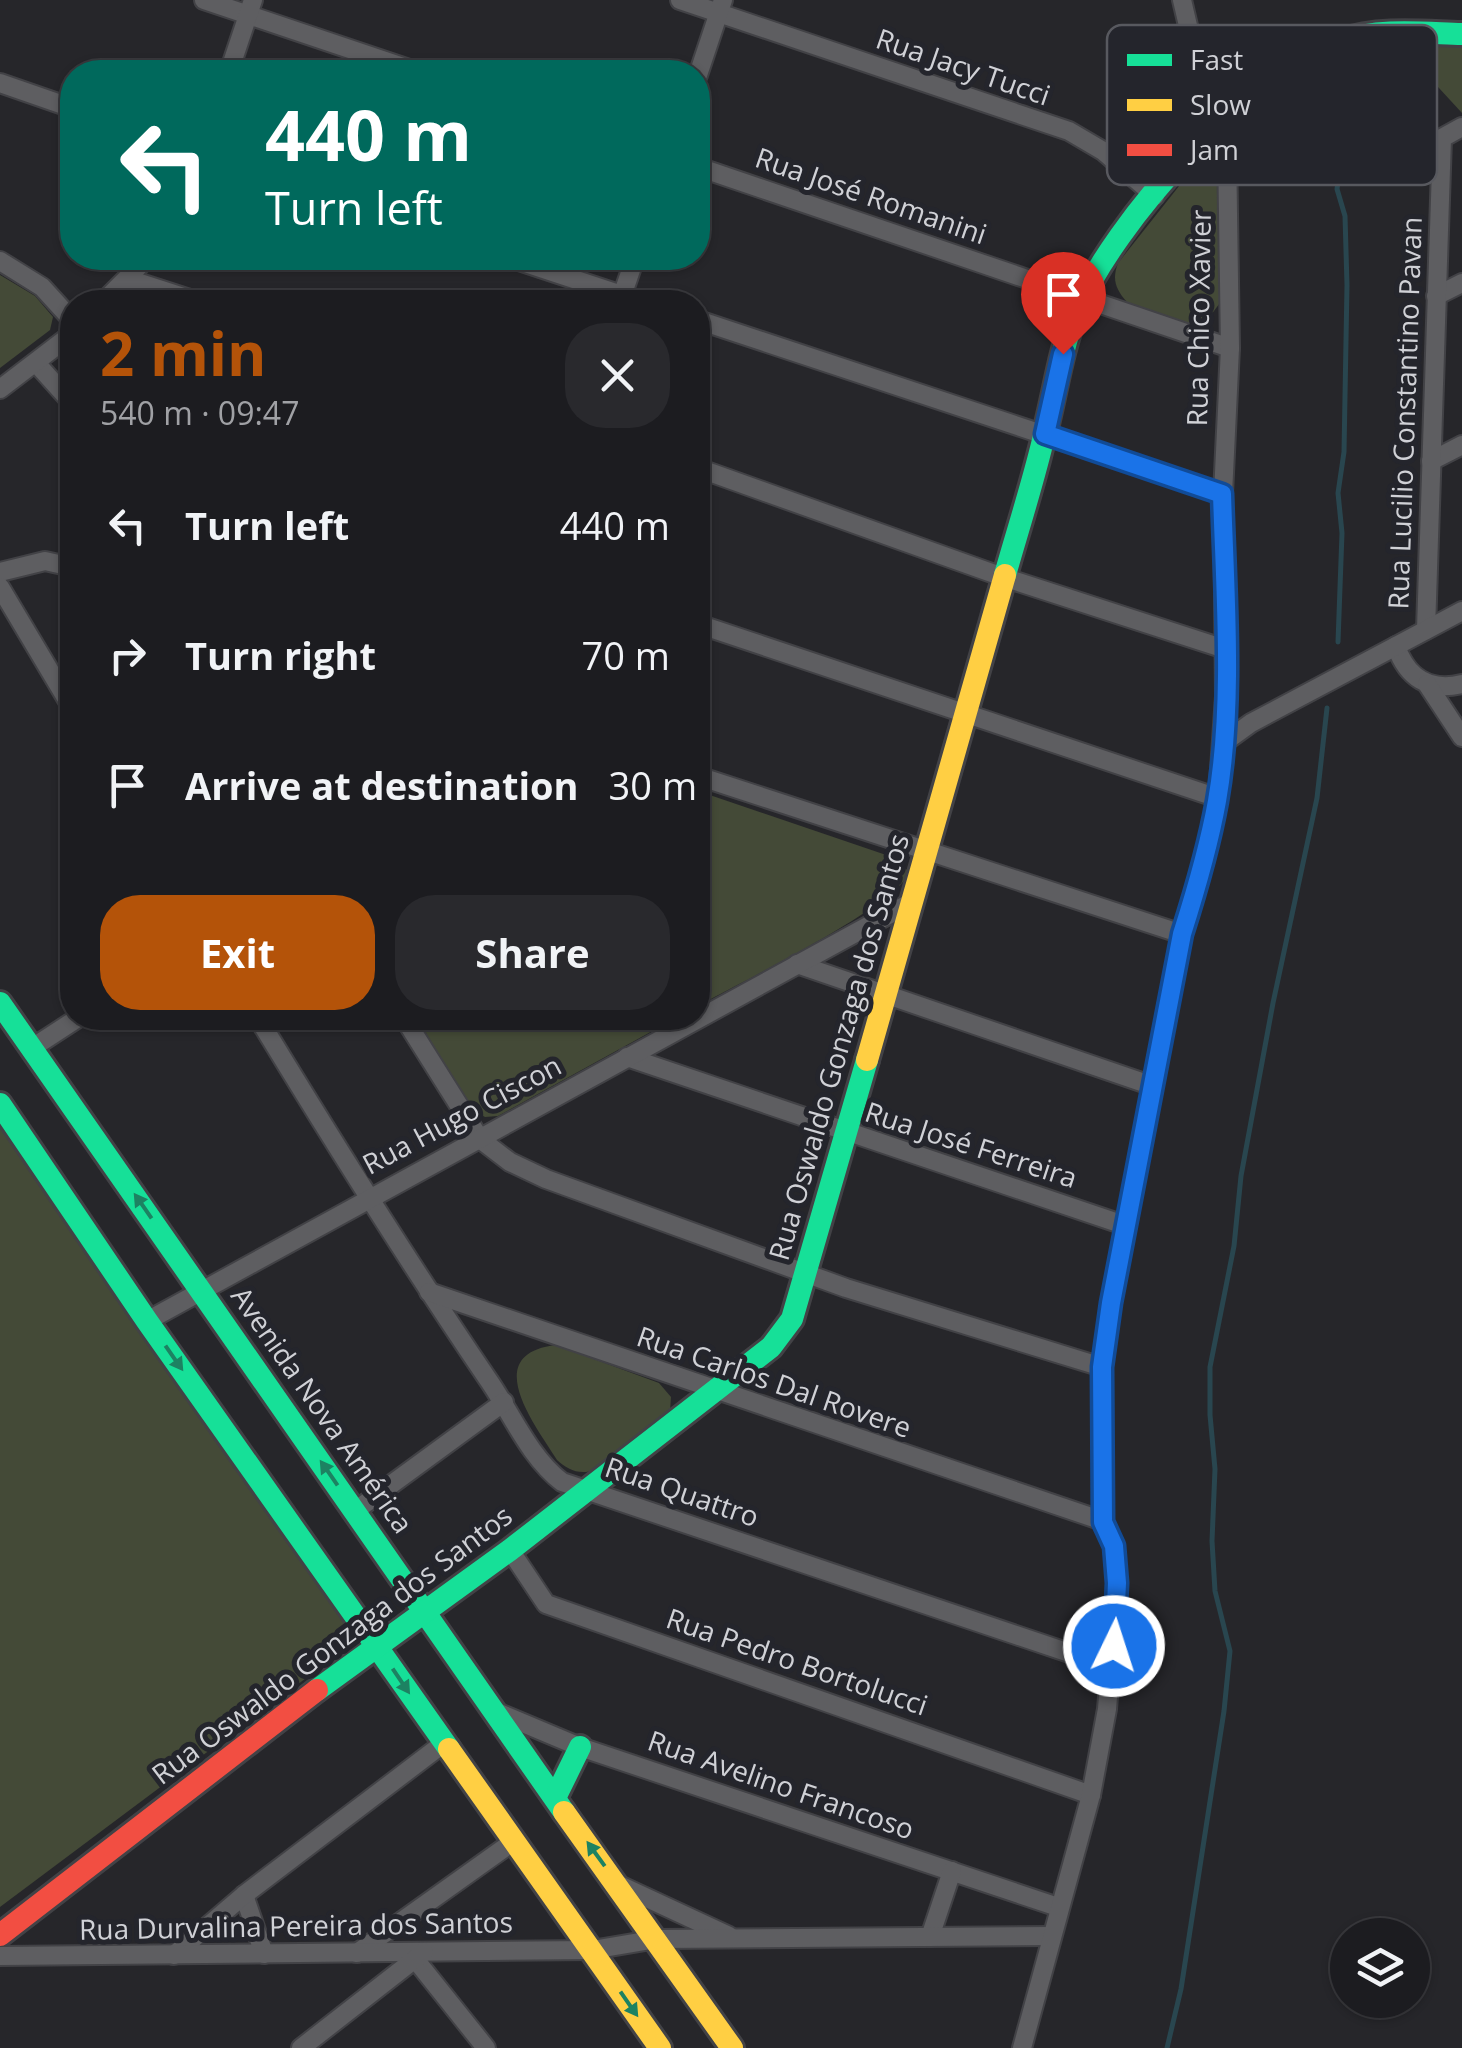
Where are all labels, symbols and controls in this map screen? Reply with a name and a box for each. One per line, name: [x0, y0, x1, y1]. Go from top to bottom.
street label: Rua Jacy Tucci: [871, 19, 1055, 114]
legend: [1107, 25, 1437, 185]
text: Fast: [1190, 40, 1243, 78]
text: Slow: [1190, 85, 1251, 123]
text: 440 m: [265, 86, 472, 182]
icon: left: [100, 100, 230, 230]
text: Jam: [1187, 130, 1239, 168]
street label: Rua José Romanini: [751, 138, 992, 252]
text: Turn left: [265, 177, 443, 238]
street label: Rua Chico Xavier: [1177, 209, 1219, 427]
street label: Rua Lucilio Constantino Pavan: [1378, 216, 1430, 610]
pin: [1021, 252, 1106, 355]
icon: arrive: [1036, 267, 1091, 322]
text: 2 min: [100, 312, 267, 394]
button: close: [565, 323, 670, 428]
text: 540 m · 09:47: [100, 391, 299, 434]
icon: left: [100, 498, 155, 553]
text: Turn left: [185, 499, 349, 551]
text: 440 m: [560, 499, 670, 551]
icon: right: [100, 628, 155, 683]
text: Turn right: [185, 629, 376, 681]
text: 70 m: [581, 629, 670, 681]
icon: arrive: [100, 758, 155, 813]
text: Arrive at destination: [185, 759, 579, 811]
text: 30 m: [609, 759, 697, 811]
street label: Rua Oswaldo Gonzaga dos Santos: [759, 829, 917, 1264]
button: Exit: [100, 895, 375, 1010]
button: Share: [395, 895, 670, 1010]
street label: Rua Hugo Ciscon: [356, 1046, 568, 1183]
street label: Rua José Ferreira: [860, 1092, 1082, 1196]
one-way arrow: [134, 1193, 153, 1220]
street label: Avenida Nova América: [223, 1278, 422, 1540]
street label: Rua Carlos Dal Rovere: [632, 1316, 917, 1446]
one-way arrow: [164, 1345, 183, 1371]
street label: Rua Quattro: [600, 1447, 764, 1535]
one-way arrow: [320, 1460, 338, 1487]
street label: Rua Oswaldo Gonzaga dos Santos: [143, 1496, 519, 1792]
position arrow: [1062, 1594, 1166, 1698]
street label: Rua Pedro Bortolucci: [662, 1599, 933, 1724]
one-way arrow: [391, 1668, 410, 1695]
street label: Rua Avelino Francoso: [643, 1721, 920, 1847]
one-way arrow: [586, 1841, 606, 1867]
street label: Rua Durvalina Pereira dos Santos: [79, 1902, 513, 1948]
map controls: [1330, 1918, 1430, 2018]
button: layers: [1330, 1918, 1430, 2018]
one-way arrow: [619, 1990, 638, 2017]

